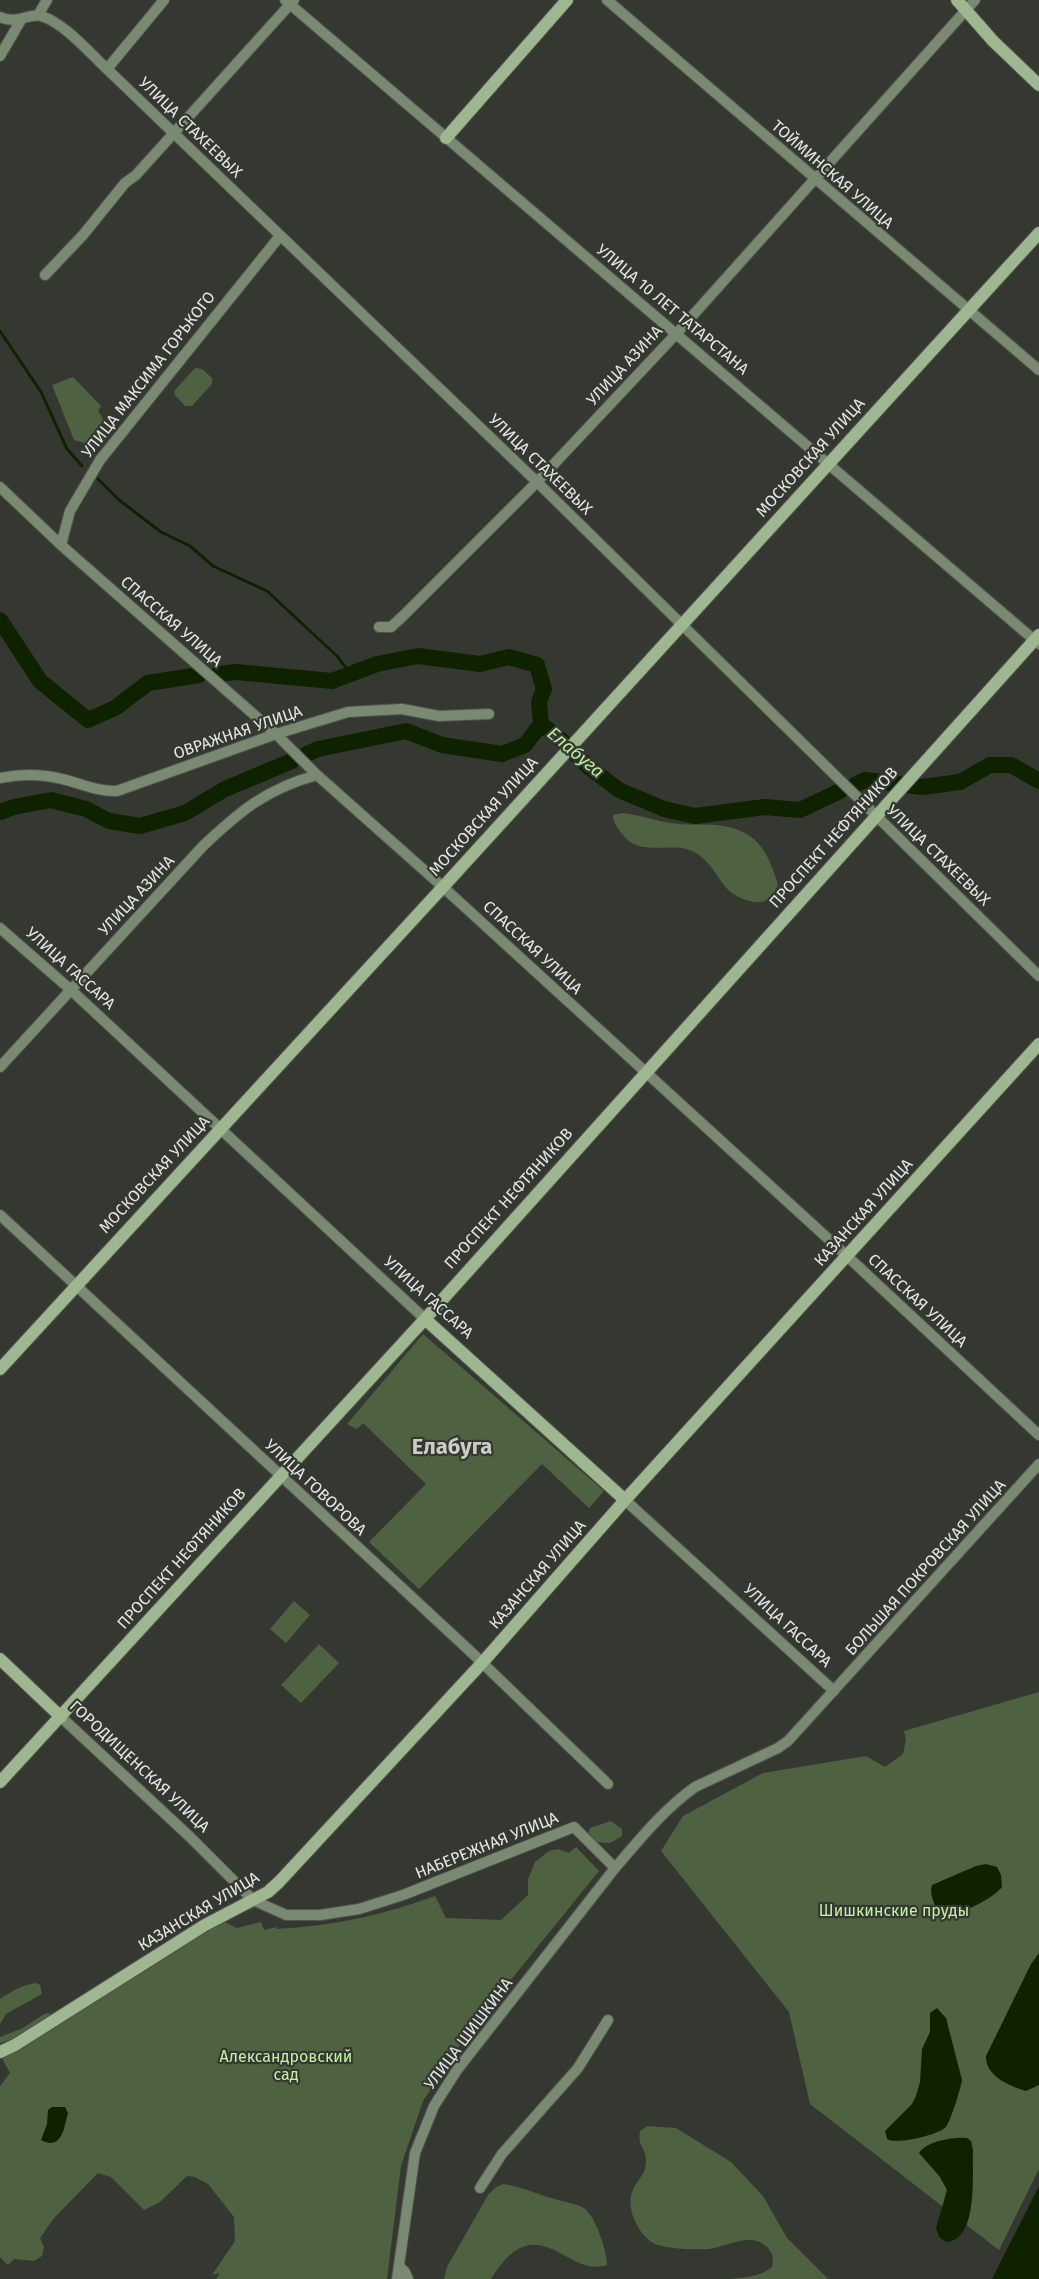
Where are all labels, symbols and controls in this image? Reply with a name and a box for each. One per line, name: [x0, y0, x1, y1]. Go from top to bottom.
street label: УЛИЦА СТАХЕЕВЫХ: [134, 74, 246, 182]
street label: ТОЙМИНСКАЯ УЛИЦА: [767, 117, 897, 233]
street label: УЛИЦА 10 ЛЕТ ТАТАРСТАНА: [592, 241, 752, 379]
street label: УЛИЦА МАКСИМА ГОРЬКОГО: [78, 288, 220, 462]
street label: УЛИЦА АЗИНА: [583, 322, 667, 410]
street label: МОСКОВСКАЯ УЛИЦА: [753, 395, 869, 521]
street label: УЛИЦА СТАХЕЕВЫХ: [484, 411, 596, 519]
street label: СПАССКАЯ УЛИЦА: [116, 573, 226, 671]
street label: ОВРАЖНАЯ УЛИЦА: [171, 702, 305, 764]
water label: Елабуга: [542, 723, 608, 783]
street label: МОСКОВСКАЯ УЛИЦА: [426, 754, 542, 880]
street label: ПРОСПЕКТ НЕФТЯНИКОВ: [766, 764, 902, 912]
street label: УЛИЦА СТАХЕЕВЫХ: [882, 802, 994, 910]
street label: УЛИЦА АЗИНА: [95, 852, 179, 940]
street label: СПАССКАЯ УЛИЦА: [478, 897, 586, 999]
street label: УЛИЦА ГАССАРА: [21, 924, 119, 1014]
street label: МОСКОВСКАЯ УЛИЦА: [96, 1112, 214, 1238]
street label: ПРОСПЕКТ НЕФТЯНИКОВ: [441, 1125, 577, 1273]
street label: КАЗАНСКАЯ УЛИЦА: [811, 1155, 917, 1271]
street label: СПАССКАЯ УЛИЦА: [863, 1250, 971, 1352]
street label: УЛИЦА ГАССАРА: [379, 1253, 477, 1343]
district label: Елабуга: [412, 1435, 492, 1461]
street label: УЛИЦА ГОВОРОВА: [260, 1436, 370, 1540]
street label: БОЛЬШАЯ ПОКРОВСКАЯ УЛИЦА: [842, 1476, 1010, 1660]
street label: ПРОСПЕКТ НЕФТЯНИКОВ: [114, 1485, 250, 1633]
street label: КАЗАНСКАЯ УЛИЦА: [486, 1517, 590, 1633]
street label: УЛИЦА ГАССАРА: [739, 1580, 835, 1672]
street label: ГОРОДИЩЕНСКАЯ УЛИЦА: [65, 1697, 213, 1837]
street label: НАБЕРЕЖНАЯ УЛИЦА: [413, 1809, 561, 1883]
street label: КАЗАНСКАЯ УЛИЦА: [135, 1868, 263, 1956]
park label: Шишкинские пруды: [819, 1902, 969, 1922]
street label: УЛИЦА ШИШКИНА: [421, 1974, 517, 2094]
park label: Александровский сад: [220, 2048, 352, 2086]

